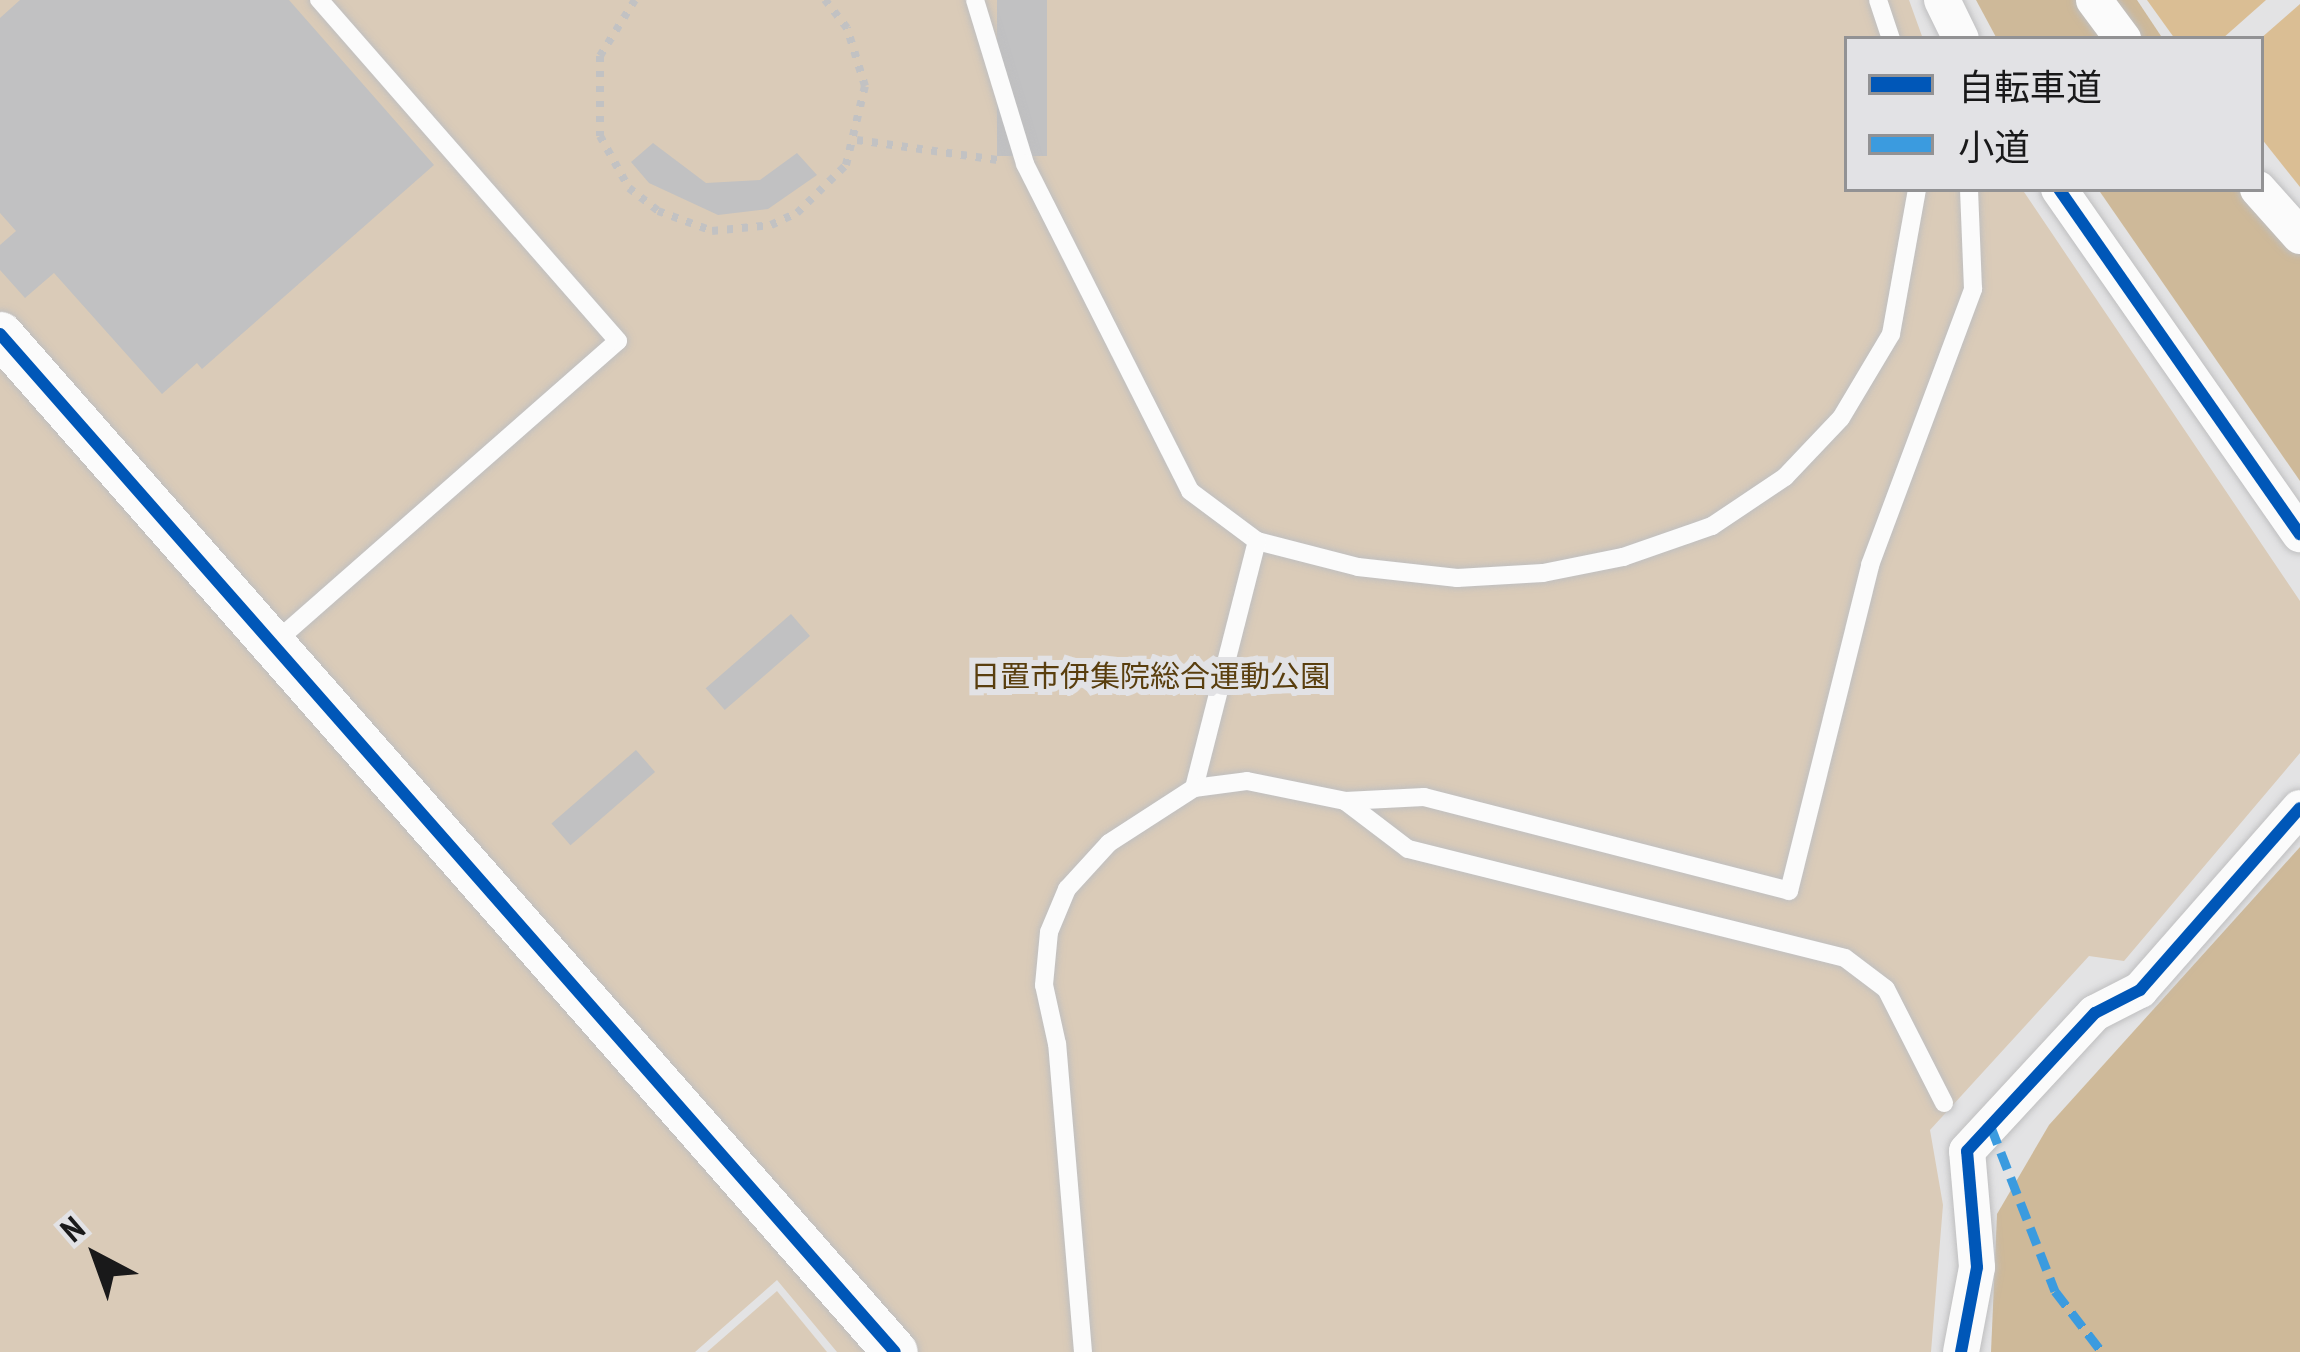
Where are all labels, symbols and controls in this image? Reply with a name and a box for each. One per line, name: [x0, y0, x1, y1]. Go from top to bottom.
legend: [1844, 36, 2264, 192]
text: 自転車道: [1958, 63, 2102, 110]
text: 小道: [1958, 123, 2030, 170]
park label: 日置市伊集院総合運動公園: [970, 658, 1330, 694]
north arrow: [36, 1196, 156, 1316]
text: N: [51, 1206, 93, 1251]

